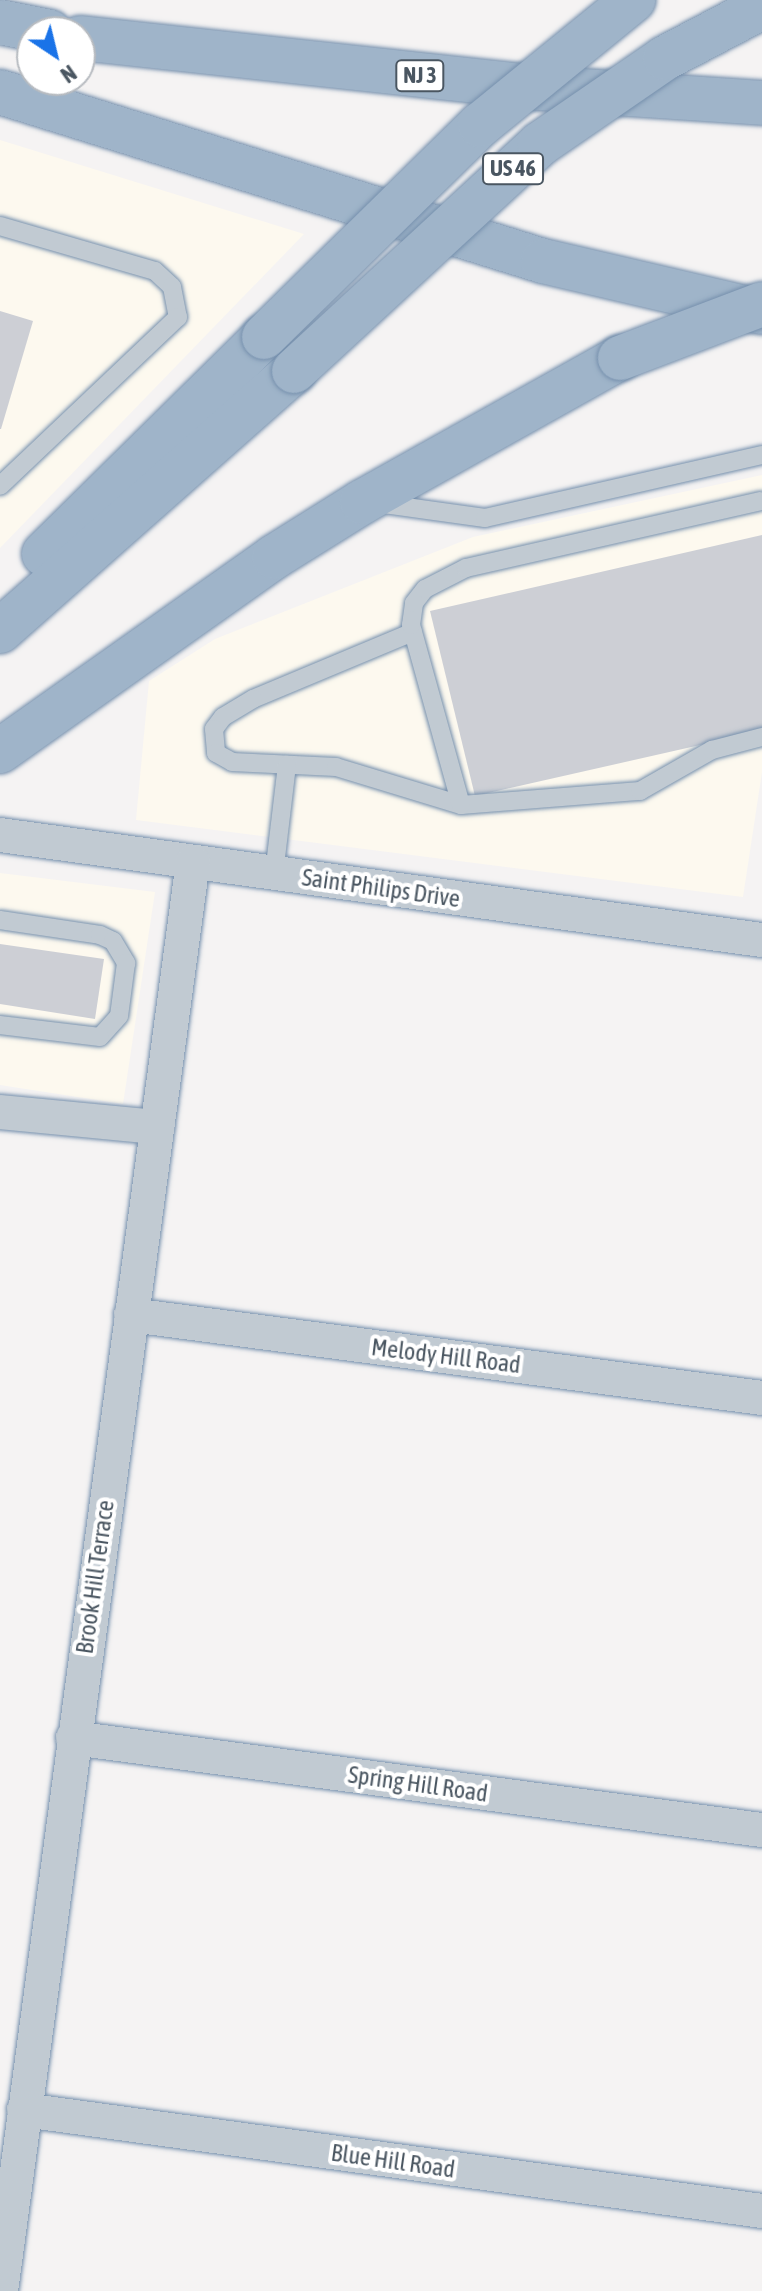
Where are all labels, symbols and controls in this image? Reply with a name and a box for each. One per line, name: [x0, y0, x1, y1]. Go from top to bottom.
north arrow: [16, 16, 96, 96]
road number: NJ 3: [394, 58, 446, 94]
text: N: [56, 60, 81, 88]
road number: US 46: [481, 151, 545, 187]
street label: Saint Philips Drive: [300, 863, 462, 913]
street label: Melody Hill Road: [370, 1333, 522, 1379]
street label: Brook Hill Terrace: [70, 1498, 120, 1656]
street label: Spring Hill Road: [346, 1760, 490, 1808]
street label: Blue Hill Road: [329, 2138, 457, 2184]

